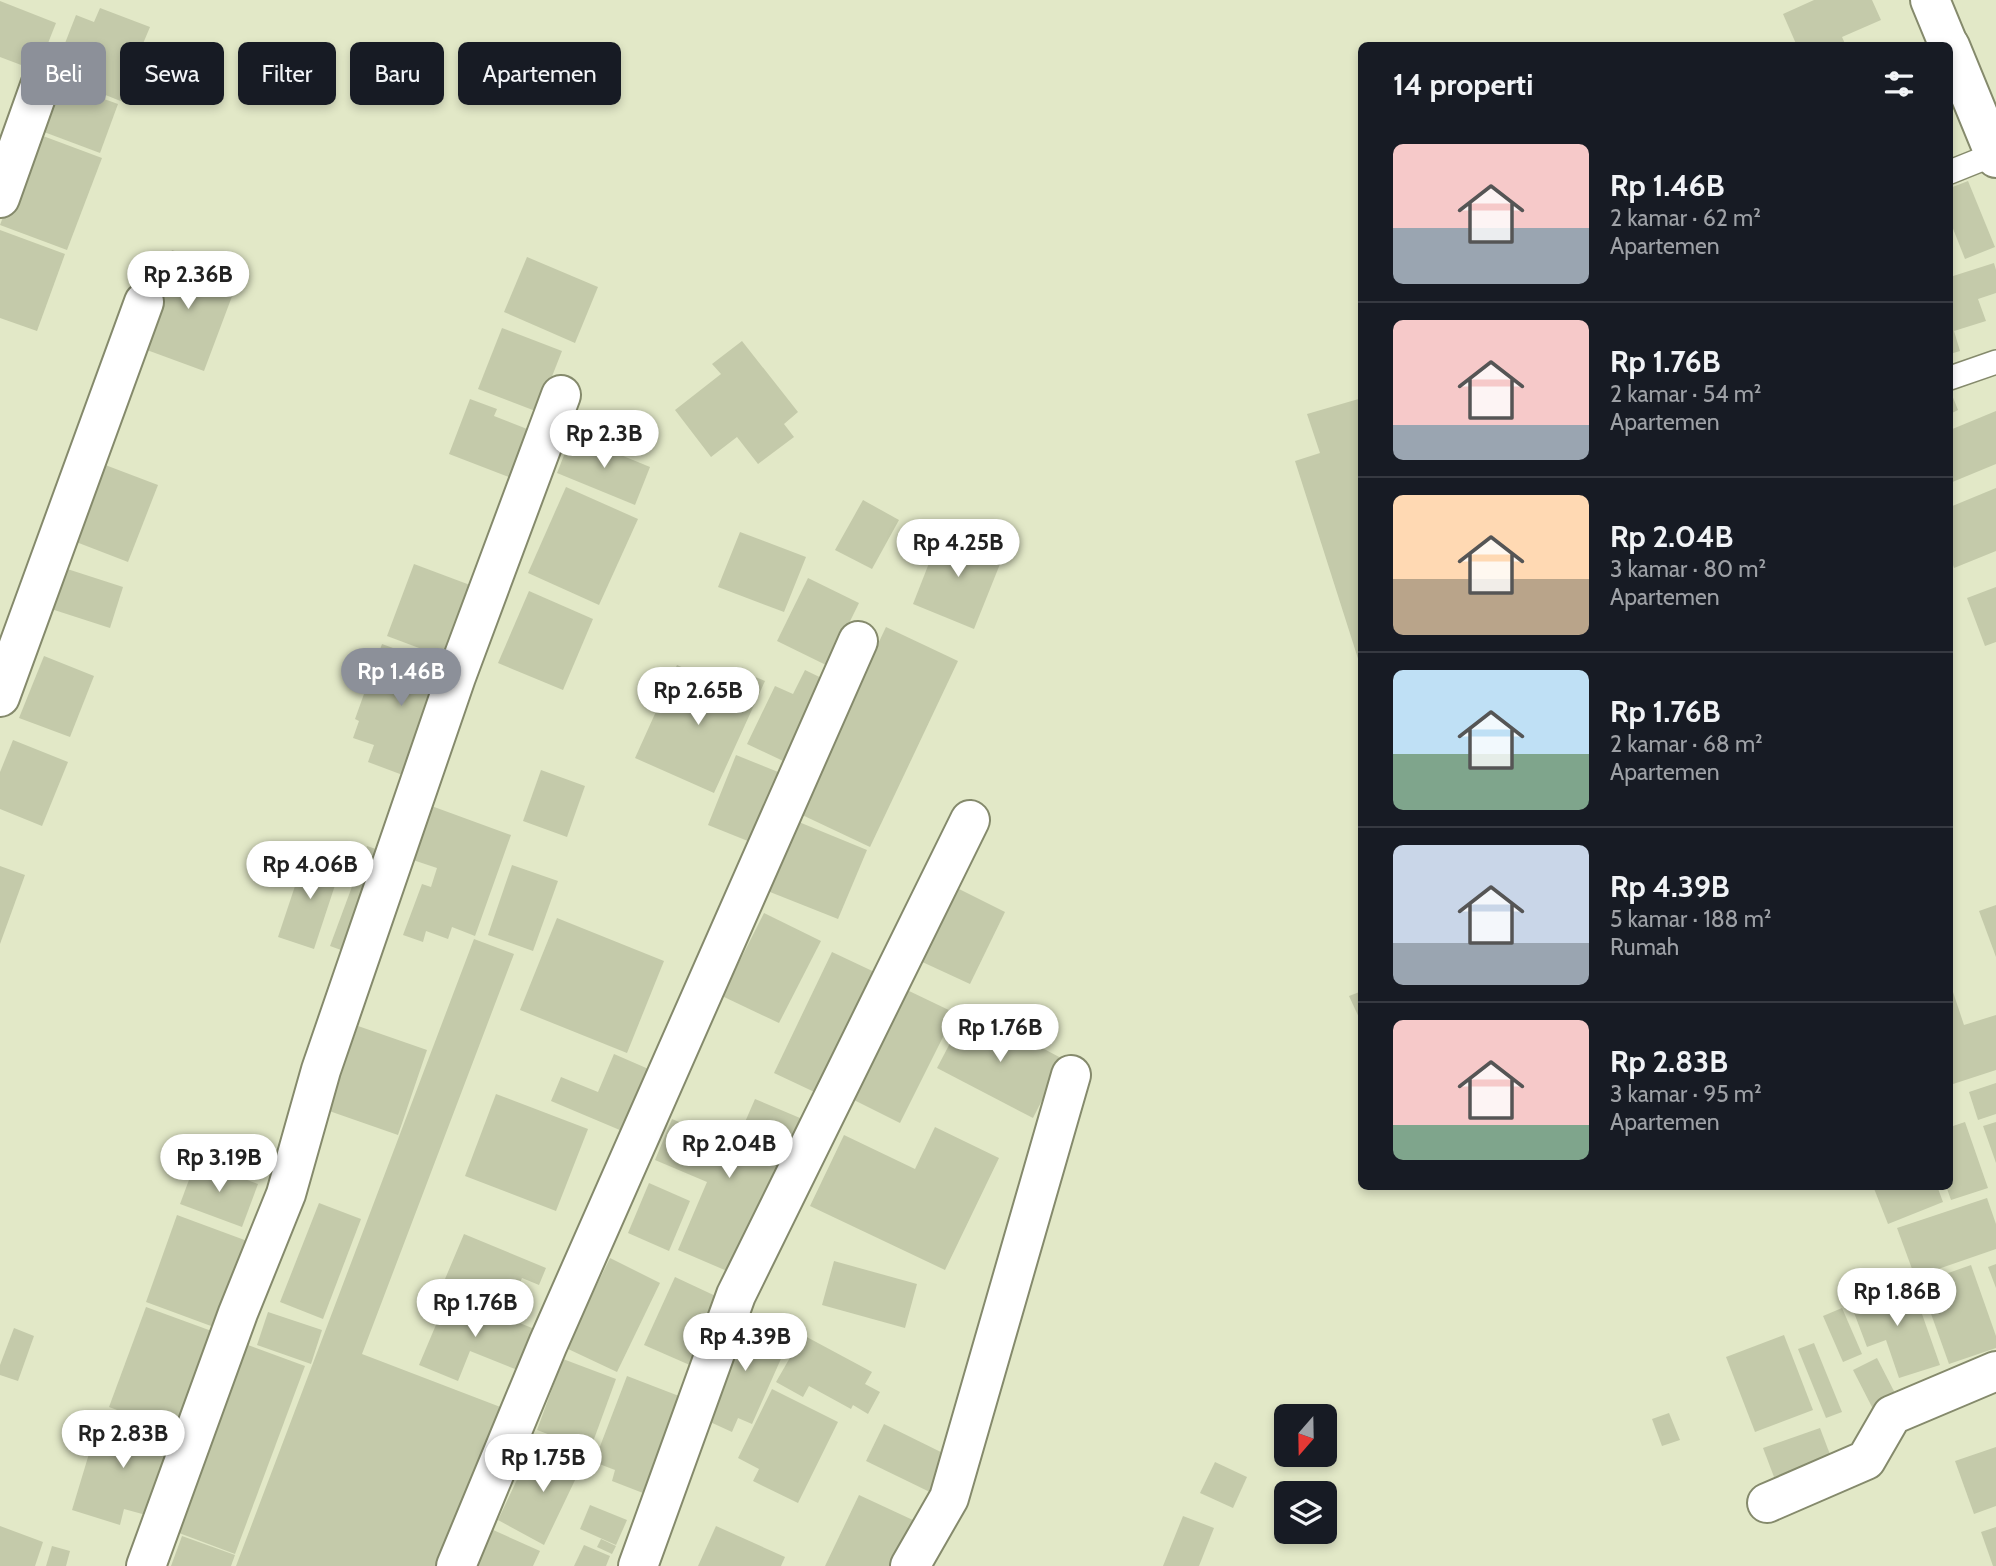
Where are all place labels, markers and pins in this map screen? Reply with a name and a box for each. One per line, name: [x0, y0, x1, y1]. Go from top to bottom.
pin: Rp 2.36B: [116, 252, 260, 311]
pin: Rp 2.3B: [539, 410, 669, 470]
pin: Rp 4.25B: [886, 520, 1030, 579]
pin: Rp 1.46B: [329, 648, 473, 708]
pin: Rp 2.65B: [626, 668, 770, 727]
pin: Rp 4.06B: [238, 842, 382, 901]
pin: Rp 1.76B: [928, 1004, 1072, 1064]
pin: Rp 2.04B: [657, 1120, 801, 1180]
pin: Rp 3.19B: [147, 1134, 291, 1194]
pin: Rp 1.86B: [1825, 1268, 1969, 1328]
pin: Rp 1.76B: [403, 1280, 547, 1339]
pin: Rp 4.39B: [673, 1314, 817, 1373]
pin: Rp 2.83B: [51, 1410, 195, 1470]
pin: Rp 1.75B: [471, 1434, 615, 1494]

